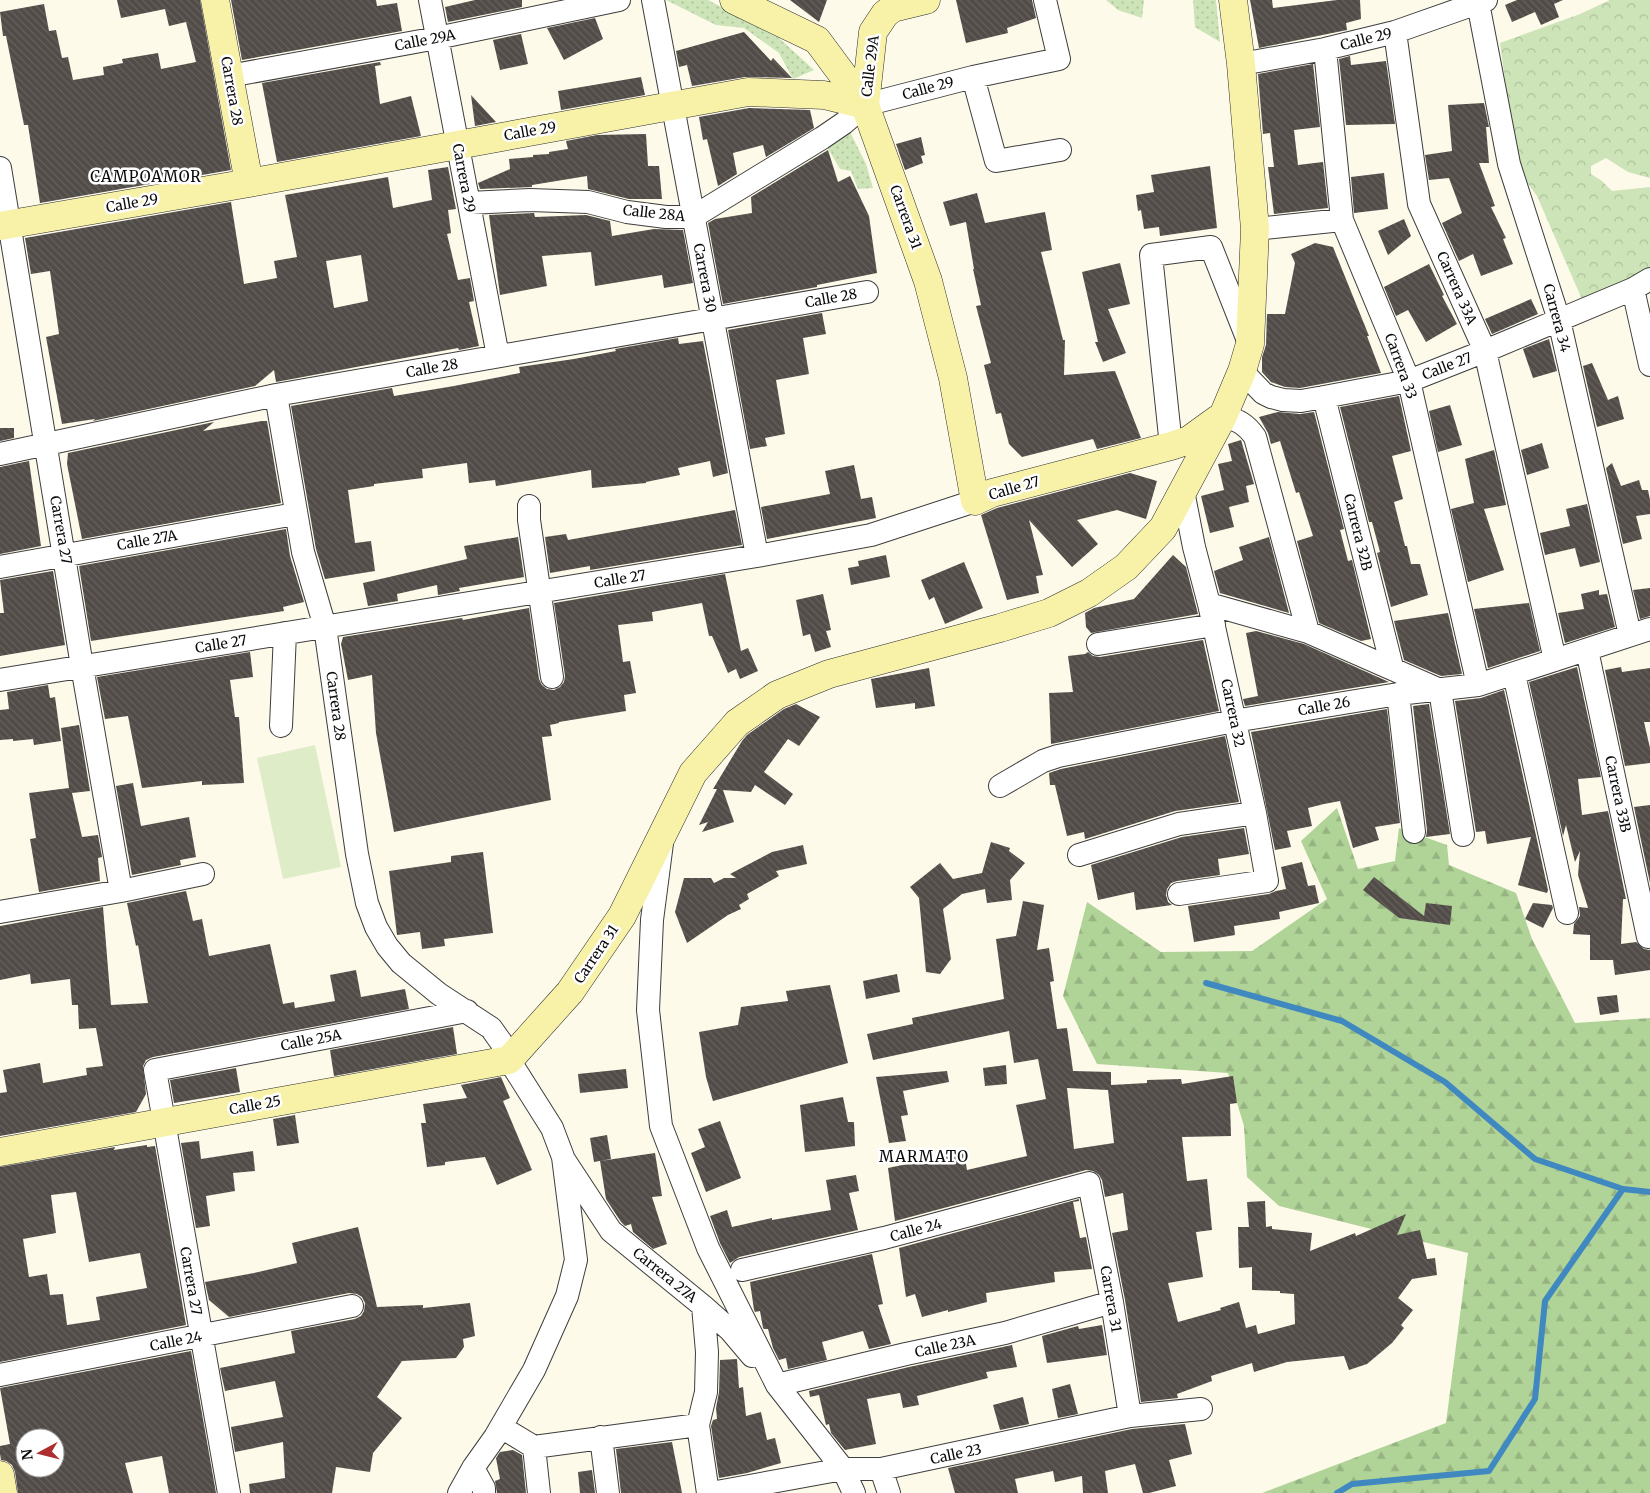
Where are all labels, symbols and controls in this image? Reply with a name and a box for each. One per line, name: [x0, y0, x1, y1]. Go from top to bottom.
street label: Calle 29: [1338, 24, 1394, 54]
street label: Calle 29A: [393, 25, 457, 55]
street label: Calle 29A: [857, 34, 883, 98]
street label: Carrera 28: [217, 55, 247, 127]
street label: Calle 29: [900, 73, 956, 103]
street label: Calle 29: [503, 118, 557, 144]
street label: Carrera 29: [449, 142, 479, 214]
district label: CAMPOAMOR: [90, 167, 202, 186]
street label: Carrera 31: [886, 182, 926, 252]
street label: Calle 29: [105, 190, 159, 216]
street label: Calle 28A: [622, 201, 686, 225]
street label: Carrera 30: [689, 242, 721, 314]
street label: Carrera 33A: [1433, 249, 1481, 328]
street label: Carrera 34: [1539, 282, 1575, 354]
street label: Calle 28: [804, 285, 858, 311]
street label: Carrera 33: [1381, 331, 1421, 401]
street label: Calle 27: [1420, 348, 1474, 384]
street label: Calle 28: [405, 355, 459, 381]
street label: Calle 27: [987, 472, 1041, 504]
street label: Carrera 32B: [1340, 492, 1376, 572]
street label: Carrera 27: [46, 494, 76, 566]
street label: Calle 27A: [116, 526, 178, 554]
street label: Calle 27: [593, 566, 647, 592]
street label: Calle 27: [194, 631, 248, 657]
street label: Carrera 28: [322, 670, 350, 742]
street label: Carrera 32: [1217, 677, 1249, 749]
street label: Calle 26: [1297, 693, 1351, 719]
street label: Carrera 33B: [1601, 754, 1635, 834]
street label: Carrera 31: [570, 921, 622, 987]
street label: Calle 25A: [279, 1025, 343, 1055]
street label: Calle 25: [228, 1092, 282, 1118]
district label: MARMATO: [879, 1147, 969, 1166]
street label: Calle 24: [888, 1214, 944, 1246]
street label: Carrera 27A: [629, 1244, 701, 1306]
street label: Carrera 27: [176, 1245, 206, 1317]
street label: Carrera 31: [1096, 1264, 1126, 1334]
street label: Calle 24: [148, 1327, 204, 1355]
street label: Calle 23A: [913, 1331, 977, 1361]
north arrow: [15, 1428, 65, 1478]
street label: Calle 23: [929, 1440, 983, 1468]
text: N: [17, 1448, 37, 1461]

